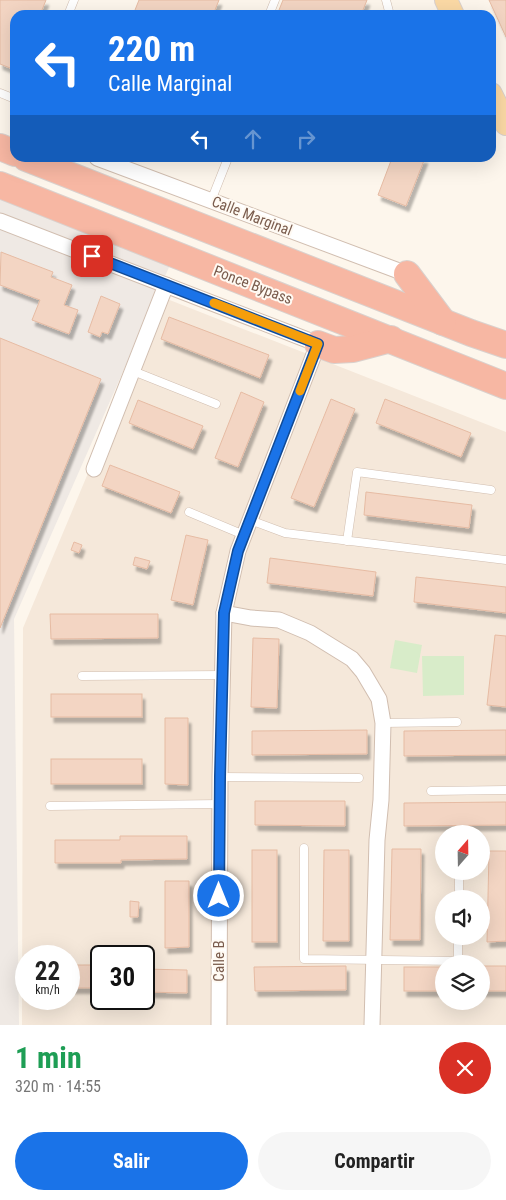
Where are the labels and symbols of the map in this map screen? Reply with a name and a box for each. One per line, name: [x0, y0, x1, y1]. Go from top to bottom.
street label: Calle Marginal: [209, 192, 295, 240]
pin: [71, 235, 113, 277]
street label: Ponce Bypass: [211, 262, 295, 308]
north arrow: [435, 825, 490, 880]
position arrow: [192, 869, 244, 921]
street label: Calle B: [210, 940, 228, 982]
speed limit sign: 30: [90, 945, 155, 1010]

